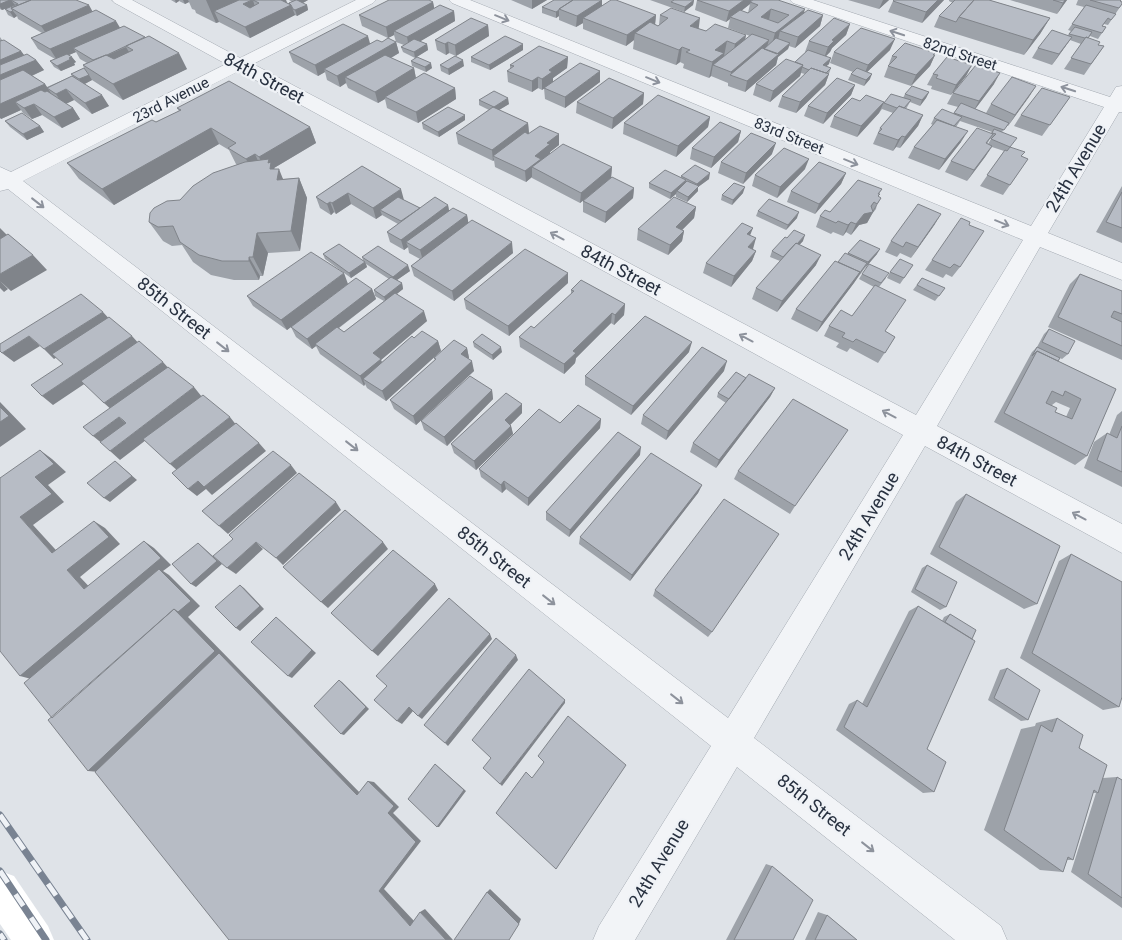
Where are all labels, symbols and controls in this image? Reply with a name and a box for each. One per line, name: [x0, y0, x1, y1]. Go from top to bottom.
one-way arrow: [494, 14, 509, 24]
one-way arrow: [889, 27, 905, 37]
street label: 82nd Street: [921, 34, 999, 74]
street label: 84th Street: [220, 48, 308, 108]
street label: 23rd Avenue: [130, 73, 212, 127]
one-way arrow: [644, 76, 660, 85]
one-way arrow: [1060, 84, 1076, 94]
street label: 83rd Street: [752, 114, 827, 158]
street label: 24th Avenue: [1041, 120, 1110, 216]
one-way arrow: [844, 158, 859, 167]
one-way arrow: [31, 198, 44, 209]
one-way arrow: [994, 219, 1009, 228]
one-way arrow: [550, 231, 565, 240]
street label: 84th Street: [577, 240, 665, 300]
street label: 85th Street: [133, 272, 216, 343]
one-way arrow: [739, 333, 754, 343]
one-way arrow: [216, 341, 229, 352]
one-way arrow: [883, 409, 897, 419]
street label: 84th Street: [933, 431, 1021, 491]
one-way arrow: [345, 441, 358, 452]
street label: 24th Avenue: [834, 468, 903, 564]
one-way arrow: [1072, 511, 1087, 520]
street label: 85th Street: [453, 521, 536, 592]
one-way arrow: [542, 594, 555, 605]
one-way arrow: [671, 694, 684, 705]
street label: 85th Street: [773, 769, 856, 840]
street label: 24th Avenue: [624, 815, 693, 911]
one-way arrow: [861, 842, 875, 852]

